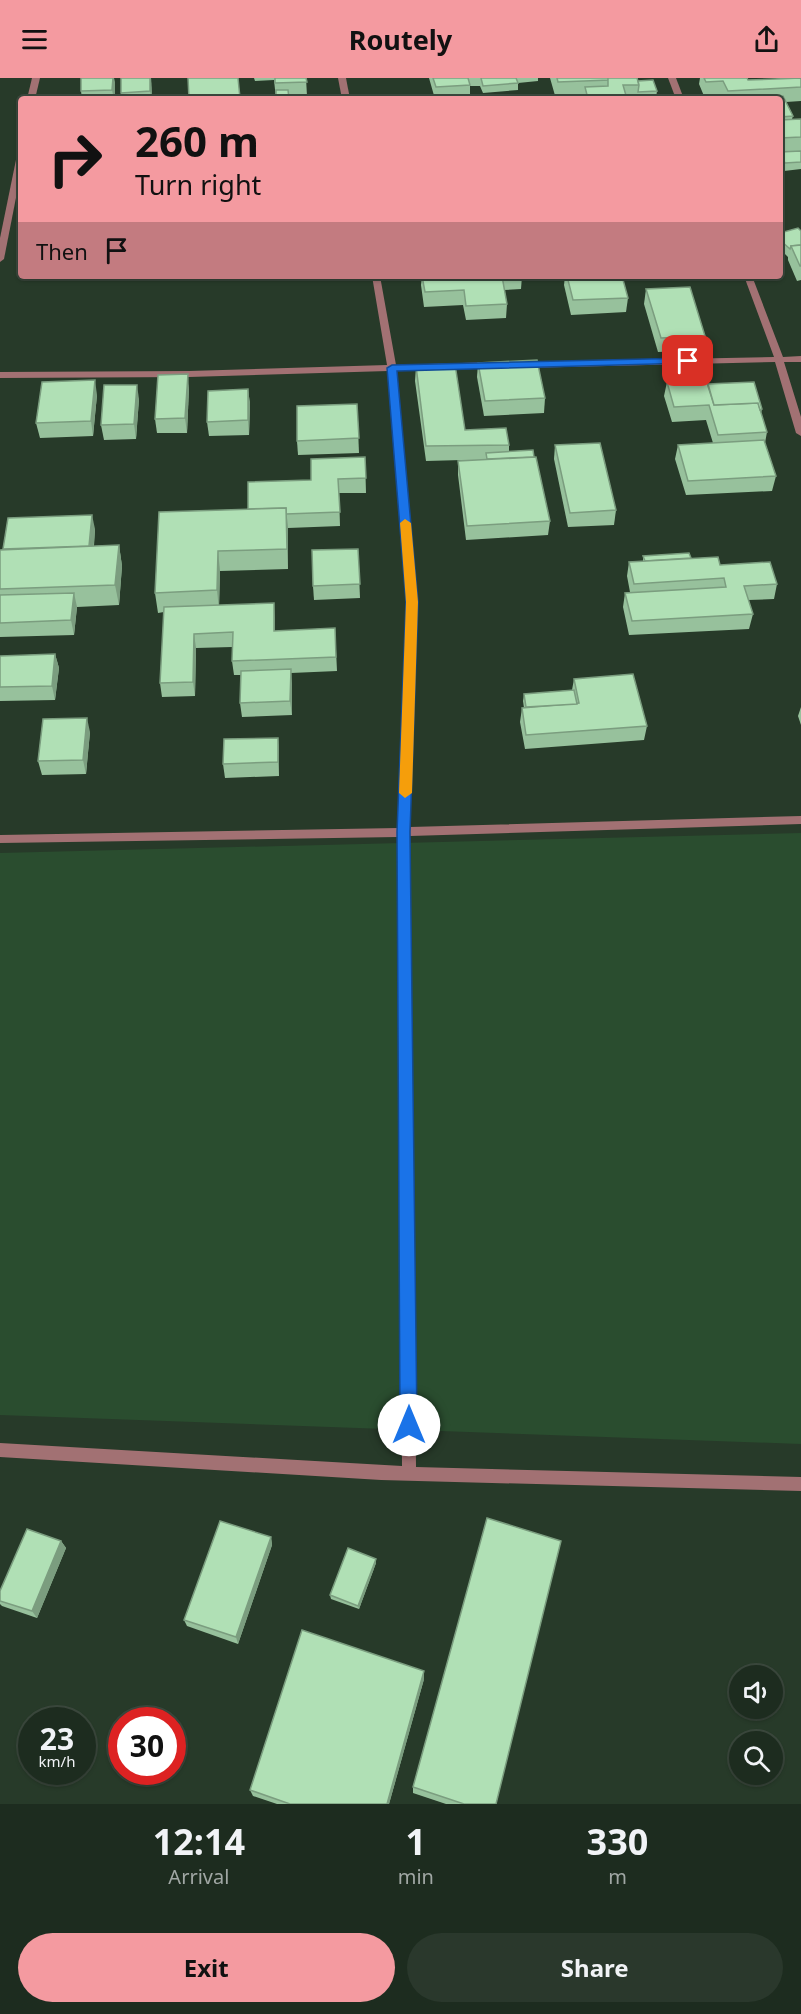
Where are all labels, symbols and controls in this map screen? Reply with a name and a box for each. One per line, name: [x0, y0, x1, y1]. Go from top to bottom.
text: Routely: [349, 21, 452, 58]
icon: menu: [18, 23, 51, 56]
icon: share: [750, 23, 783, 56]
text: 260 m: [135, 112, 259, 169]
icon: right: [36, 120, 114, 198]
text: Turn right: [135, 166, 261, 203]
icon: arrive: [100, 234, 133, 267]
text: Then: [36, 236, 88, 266]
pin: [662, 335, 713, 386]
icon: arrive: [671, 344, 704, 377]
position arrow: [377, 1393, 441, 1457]
map controls: [729, 1665, 783, 1785]
button: sound: [729, 1665, 783, 1719]
speed limit sign: 30: [108, 1707, 186, 1785]
text: 23: [40, 1718, 74, 1759]
button: search: [729, 1731, 783, 1785]
text: km/h: [39, 1751, 75, 1771]
text: 12:14: [153, 1817, 245, 1866]
text: 1: [406, 1817, 426, 1866]
text: 330: [587, 1817, 648, 1866]
text: Arrival: [168, 1863, 229, 1890]
text: min: [398, 1863, 434, 1890]
text: m: [608, 1863, 627, 1890]
button: Exit: [18, 1933, 395, 2002]
button: Share: [407, 1933, 783, 2002]

